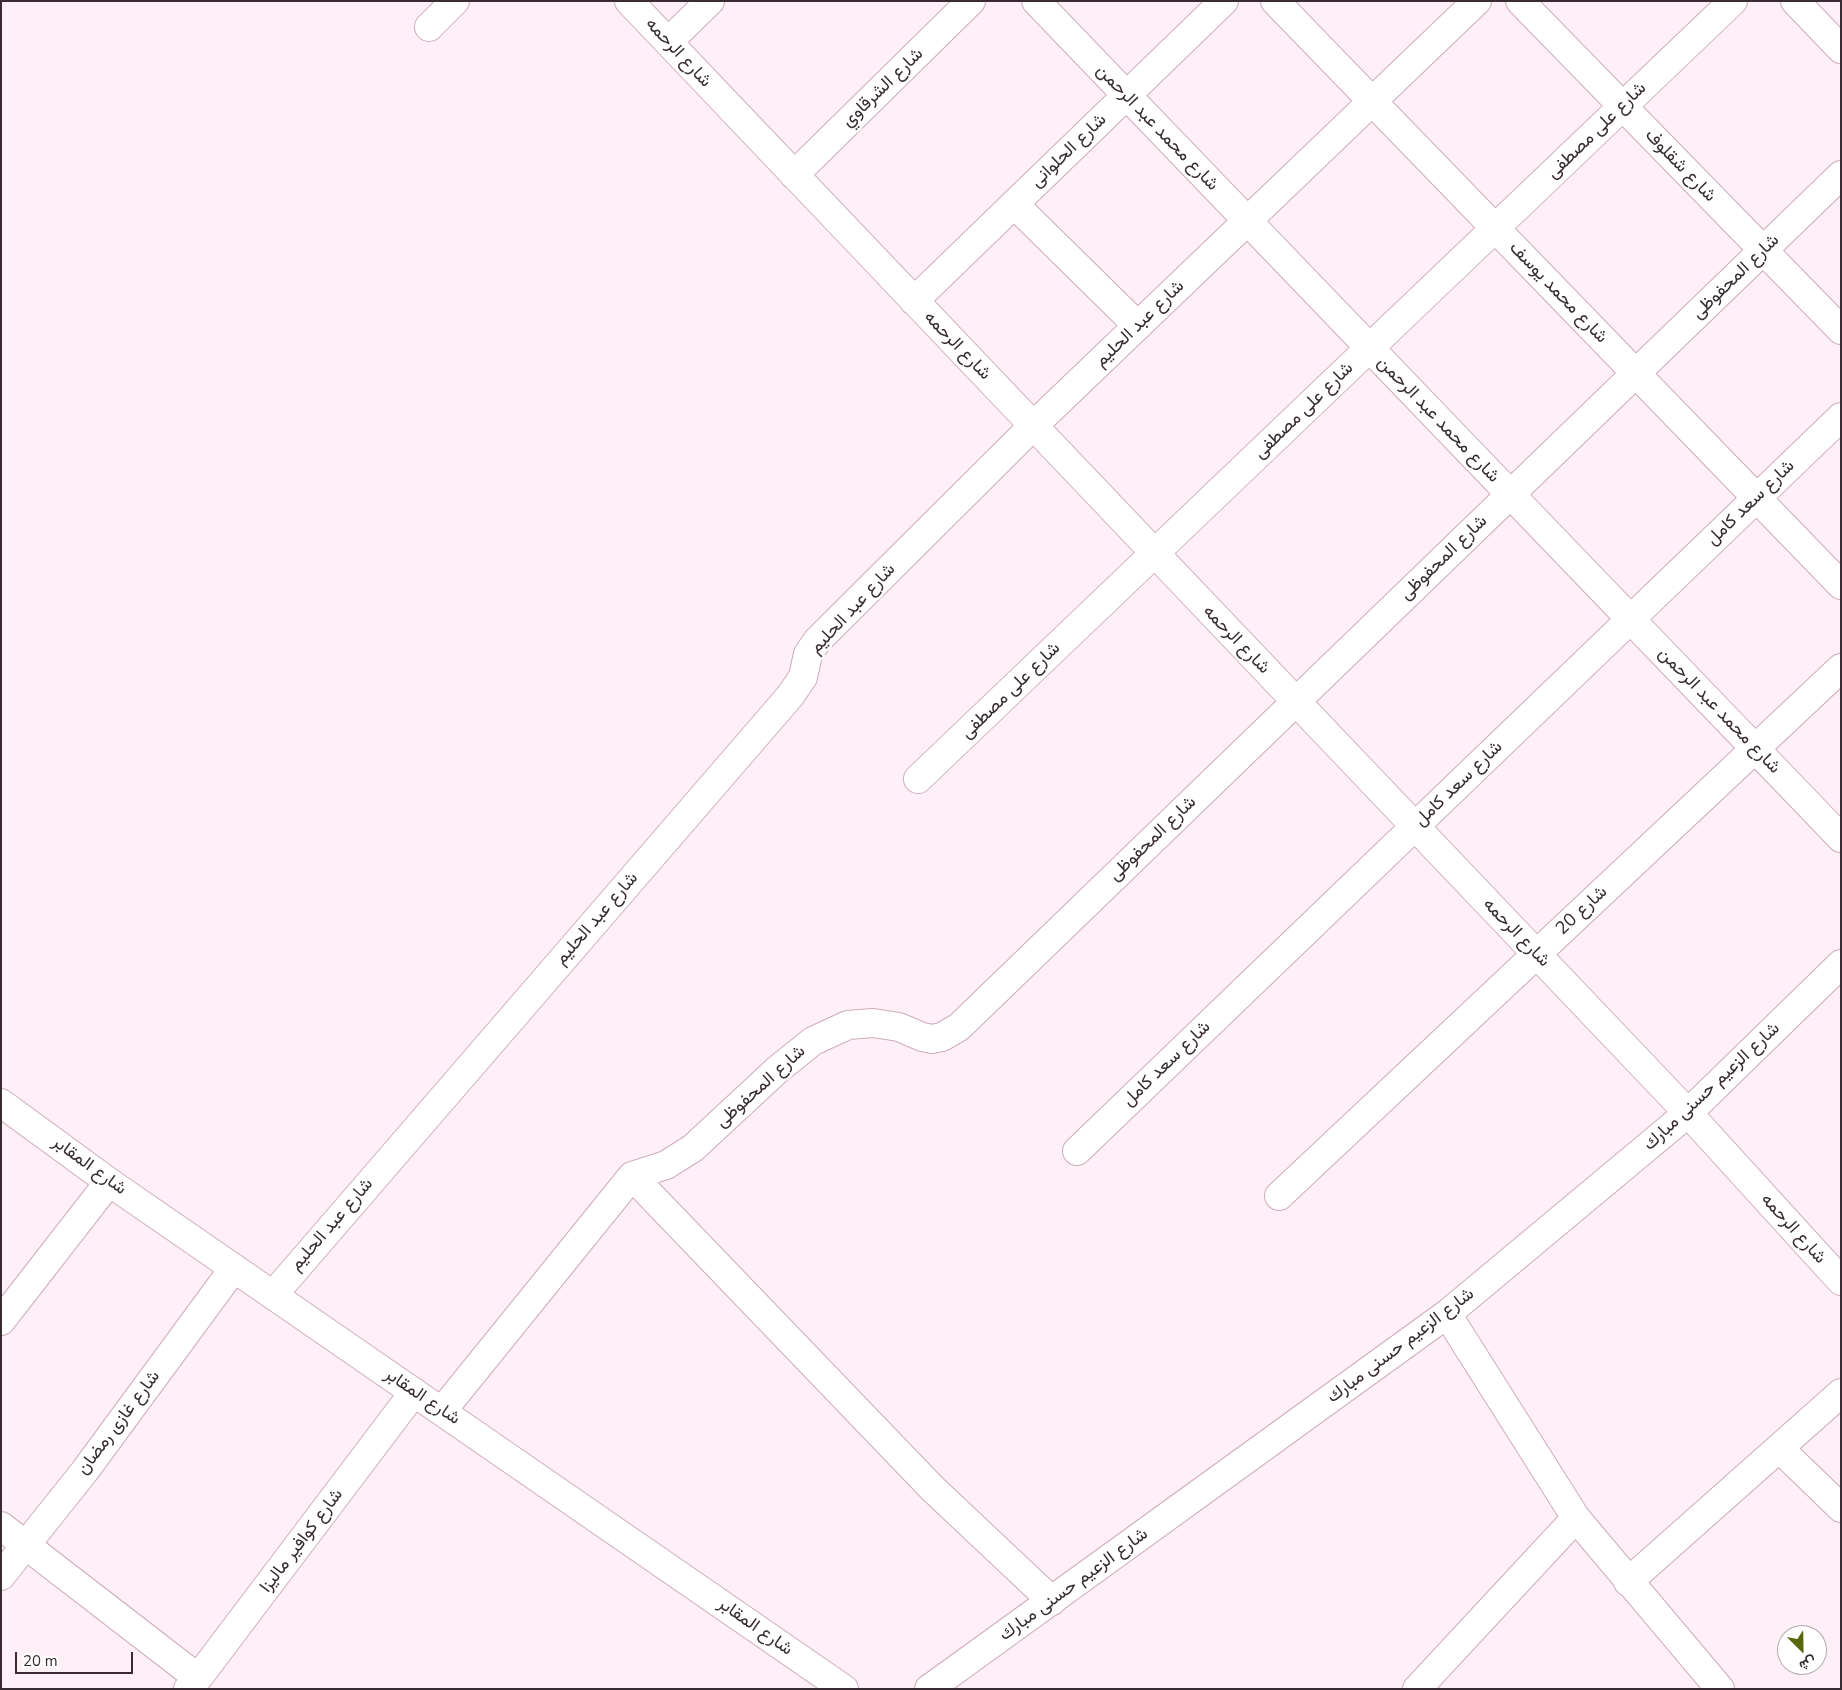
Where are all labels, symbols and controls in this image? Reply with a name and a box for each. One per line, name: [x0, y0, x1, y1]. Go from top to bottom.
street label: شارع الرحمه: [640, 14, 716, 92]
street label: شارع الشرقاوي: [838, 44, 928, 132]
street label: شارع محمد عبد الرحمن: [1091, 60, 1223, 196]
street label: شارع على مصطفى: [1543, 78, 1651, 184]
street label: شارع الحلوانى: [1027, 109, 1111, 193]
street label: شارع شقلوف: [1640, 125, 1720, 207]
street label: شارع المحفوظى: [1688, 230, 1784, 324]
street label: شارع محمد يوسف: [1504, 238, 1612, 348]
street label: شارع عبد الحليم: [1091, 276, 1189, 372]
street label: شارع الرحمه: [919, 307, 995, 385]
street label: شارع محمد عبد الرحمن: [1372, 352, 1504, 488]
street label: شارع على مصطفى: [1250, 358, 1358, 464]
street label: شارع سعد كامل: [1703, 456, 1799, 550]
street label: شارع المحفوظى: [1396, 511, 1492, 605]
street label: شارع عبد الحليم: [806, 559, 900, 659]
street label: شارع الرحمه: [1198, 601, 1274, 679]
street label: شارع على مصطفى: [957, 638, 1065, 744]
street label: شارع محمد عبد الرحمن: [1653, 643, 1785, 779]
street label: شارع سعد كامل: [1411, 737, 1507, 831]
street label: شارع المحفوظى: [1105, 792, 1201, 886]
street label: شارع عبد الحليم: [551, 868, 643, 970]
street label: شارع 20: [1552, 882, 1612, 940]
street label: شارع الرحمه: [1478, 894, 1554, 972]
street label: شارع سعد كامل: [1119, 1017, 1215, 1111]
street label: شارع الزعيم حسنى مبارك: [1639, 1018, 1785, 1156]
street label: شارع المحفوظى: [712, 1041, 810, 1133]
street label: شارع المقابر: [48, 1132, 130, 1200]
street label: شارع عبد الحليم: [286, 1174, 378, 1276]
street label: شارع الرحمه: [1756, 1189, 1830, 1269]
street label: شارع الزعيم حسنى مبارك: [1323, 1284, 1479, 1408]
street label: شارع المقابر: [380, 1364, 464, 1430]
street label: شارع غازى رمضان: [73, 1367, 165, 1479]
street label: شارع كوافير ماليزا: [256, 1485, 348, 1597]
street label: شارع الزعيم حسنى مبارك: [995, 1524, 1153, 1646]
street label: شارع المقابر: [713, 1593, 797, 1661]
north arrow: [1777, 1625, 1827, 1675]
scale bar: [18, 1642, 135, 1674]
text: 20 m: [23, 1651, 58, 1671]
text: ش: [1796, 1651, 1819, 1675]

